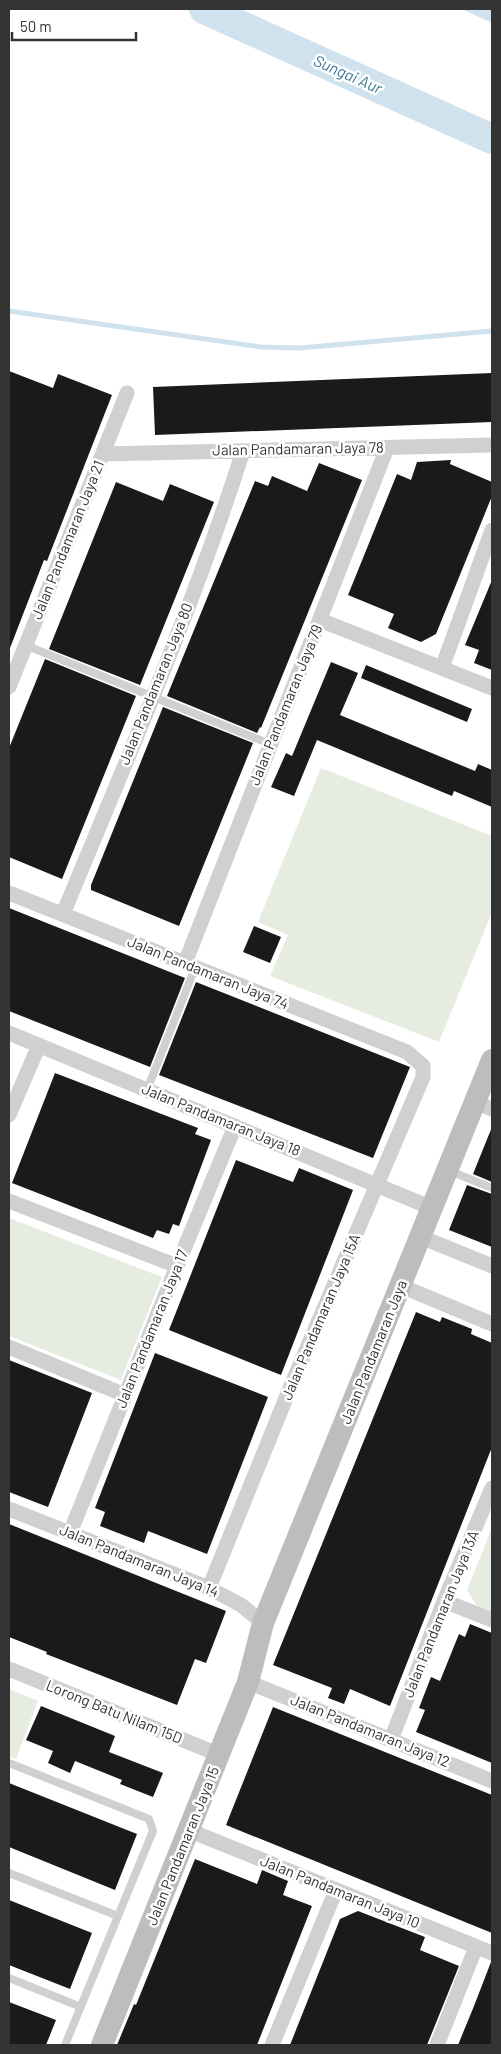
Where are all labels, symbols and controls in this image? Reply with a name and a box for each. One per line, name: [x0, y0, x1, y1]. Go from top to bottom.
scale bar: [12, 10, 136, 42]
text: 50 m: [20, 17, 52, 35]
water label: Sungai Aur: [311, 50, 387, 98]
street label: Jalan Pandamaran Jaya 78: [212, 438, 384, 458]
street label: Jalan Pandamaran Jaya 21: [27, 458, 107, 622]
street label: Jalan Pandamaran Jaya 80: [114, 600, 196, 767]
street label: Jalan Pandamaran Jaya 79: [245, 622, 326, 788]
street label: Jalan Pandamaran Jaya 74: [125, 931, 292, 1013]
street label: Jalan Pandamaran Jaya 18: [139, 1079, 303, 1159]
street label: Jalan Pandamaran Jaya 15A: [277, 1231, 363, 1402]
street label: Jalan Pandamaran Jaya 17: [111, 1247, 191, 1410]
street label: Jalan Pandamaran Jaya: [336, 1277, 410, 1426]
street label: Jalan Pandamaran Jaya 14: [57, 1520, 222, 1600]
street label: Jalan Pandamaran Jaya 13A: [398, 1527, 482, 1700]
street label: Lorong Batu Nilam 15D: [44, 1675, 185, 1747]
street label: Jalan Pandamaran Jaya 12: [288, 1690, 453, 1770]
street label: Jalan Pandamaran Jaya 15: [142, 1764, 222, 1928]
street label: Jalan Pandamaran Jaya 10: [258, 1851, 423, 1931]

